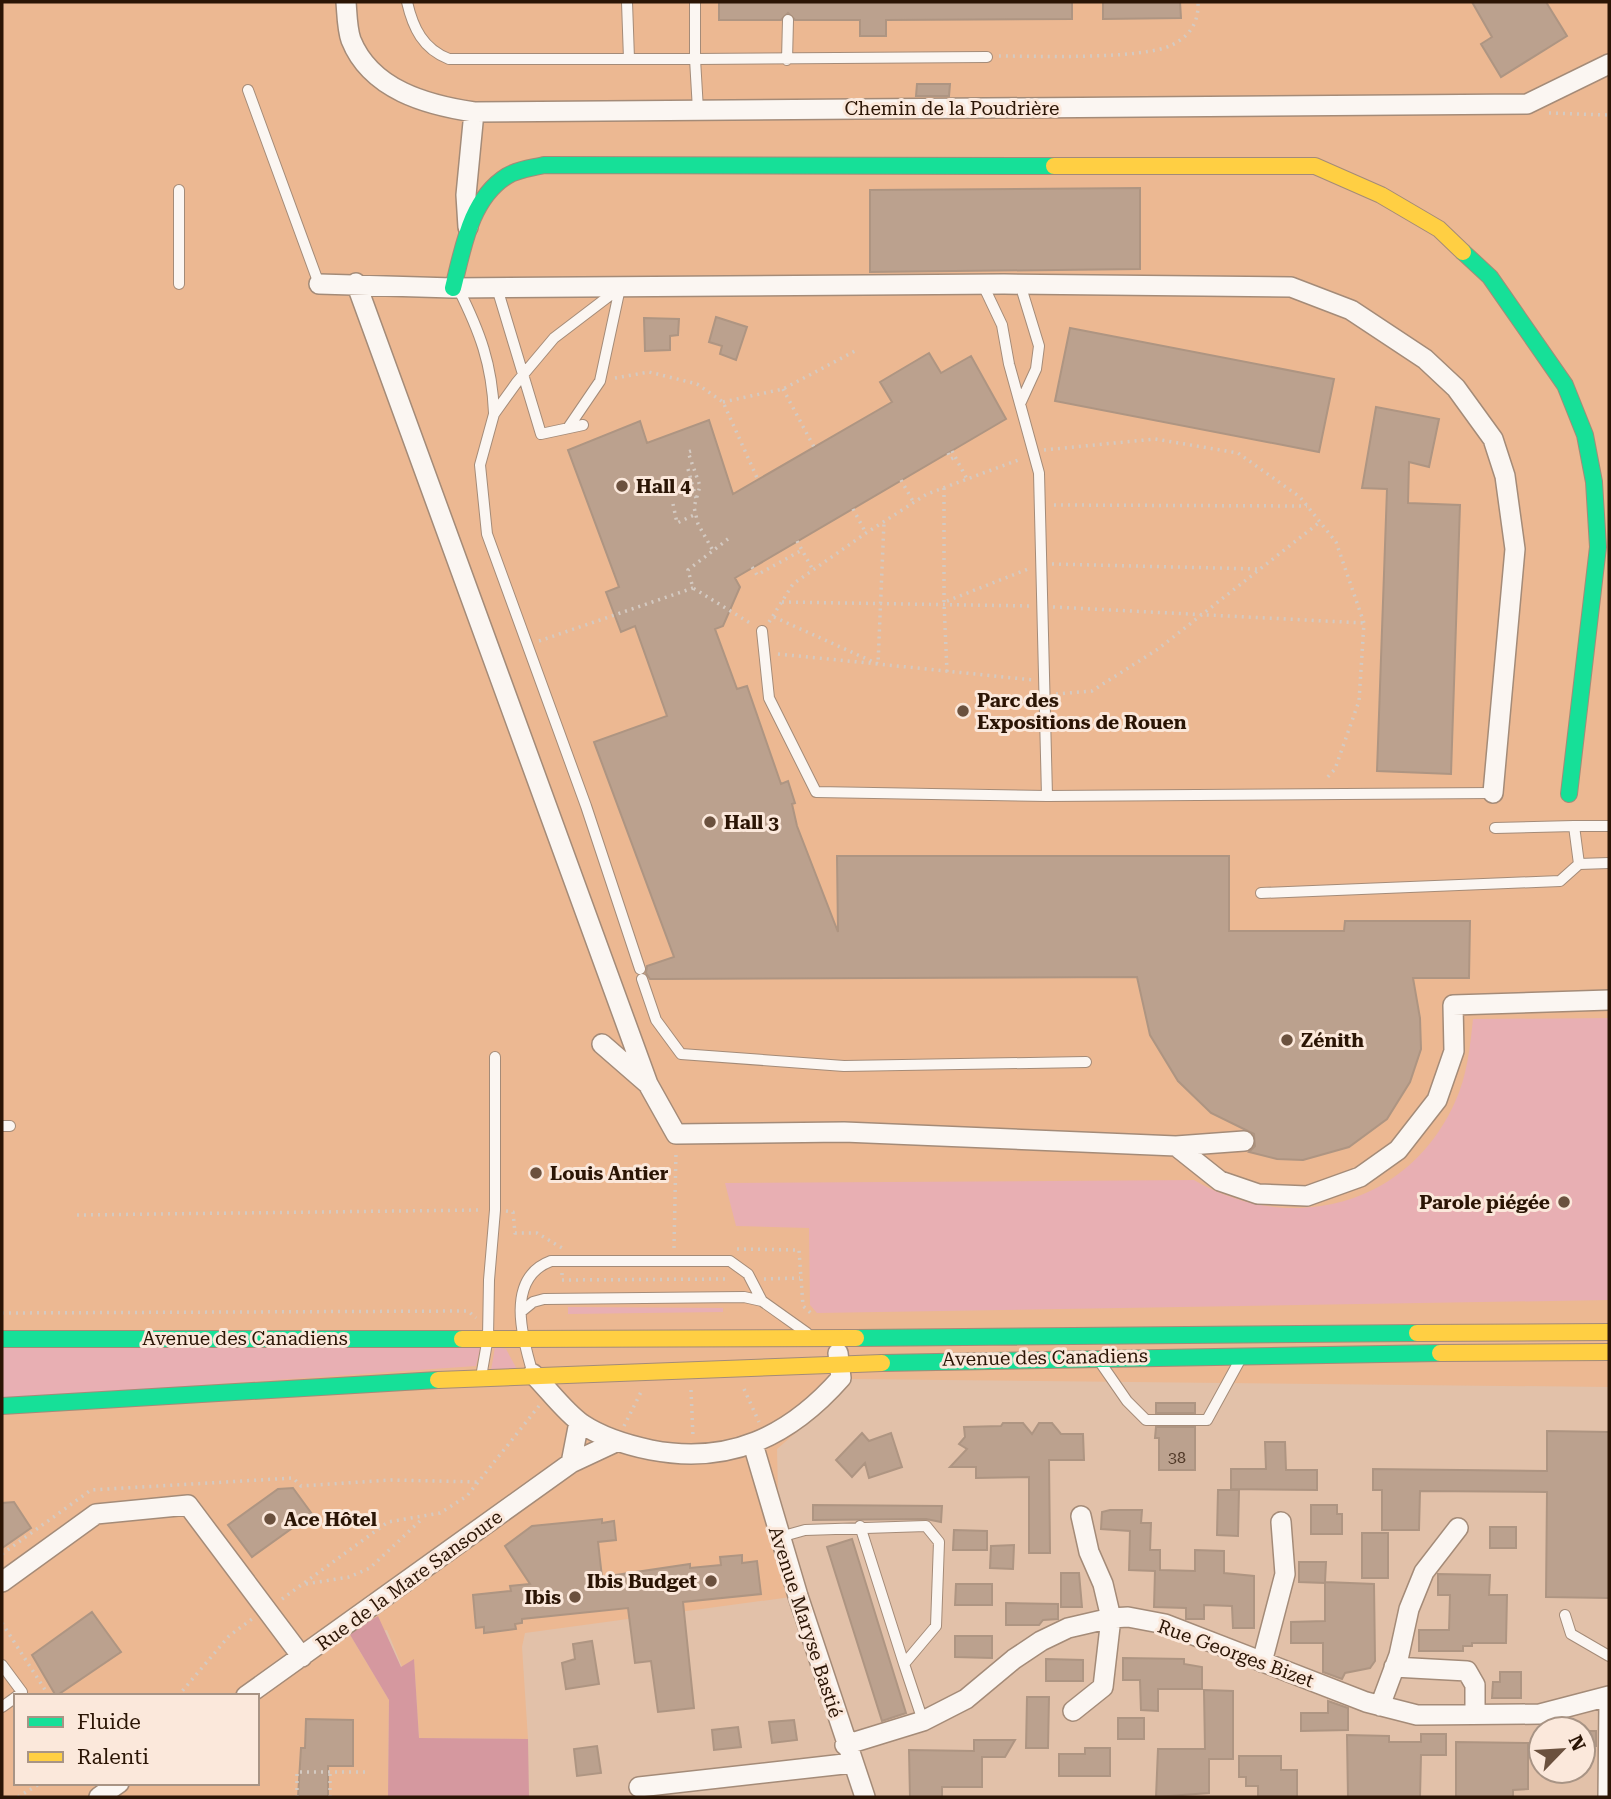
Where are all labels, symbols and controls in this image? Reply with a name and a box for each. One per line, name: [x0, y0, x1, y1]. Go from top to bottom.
street label: Chemin de la Poudrière: [844, 97, 1060, 120]
place label: Hall 4: [636, 475, 691, 498]
marker: Hall 4: [614, 478, 630, 494]
place label: Parc des Expositions de Rouen: [977, 689, 1187, 734]
marker: Parc des Expositions de Rouen: [955, 703, 971, 719]
place label: Hall 3: [724, 811, 779, 834]
marker: Hall 3: [702, 814, 718, 830]
place label: Zénith: [1301, 1029, 1364, 1052]
marker: Zénith: [1279, 1032, 1295, 1048]
place label: Louis Antier: [550, 1162, 669, 1185]
marker: Louis Antier: [528, 1165, 544, 1181]
place label: Parole piégée: [1419, 1191, 1550, 1214]
marker: Parole piégée: [1556, 1194, 1572, 1210]
street label: Avenue des Canadiens: [142, 1327, 348, 1350]
street label: Avenue des Canadiens: [942, 1344, 1148, 1371]
house number: 38: [1168, 1448, 1186, 1467]
street label: Rue de la Mare Sansoure: [312, 1505, 507, 1656]
place label: Ace Hôtel: [284, 1508, 377, 1531]
marker: Ace Hôtel: [262, 1511, 278, 1527]
street label: Avenue Maryse Bastié: [764, 1523, 847, 1721]
place label: Ibis Budget: [587, 1570, 697, 1593]
marker: Ibis Budget: [703, 1573, 719, 1589]
place label: Ibis: [525, 1586, 561, 1609]
marker: Ibis: [567, 1589, 583, 1605]
street label: Rue Georges Bizet: [1155, 1615, 1317, 1692]
legend: [14, 1694, 259, 1785]
text: Fluide: [77, 1710, 141, 1734]
north arrow: [1527, 1715, 1597, 1785]
text: N: [1563, 1732, 1591, 1755]
text: Ralenti: [77, 1745, 149, 1769]

